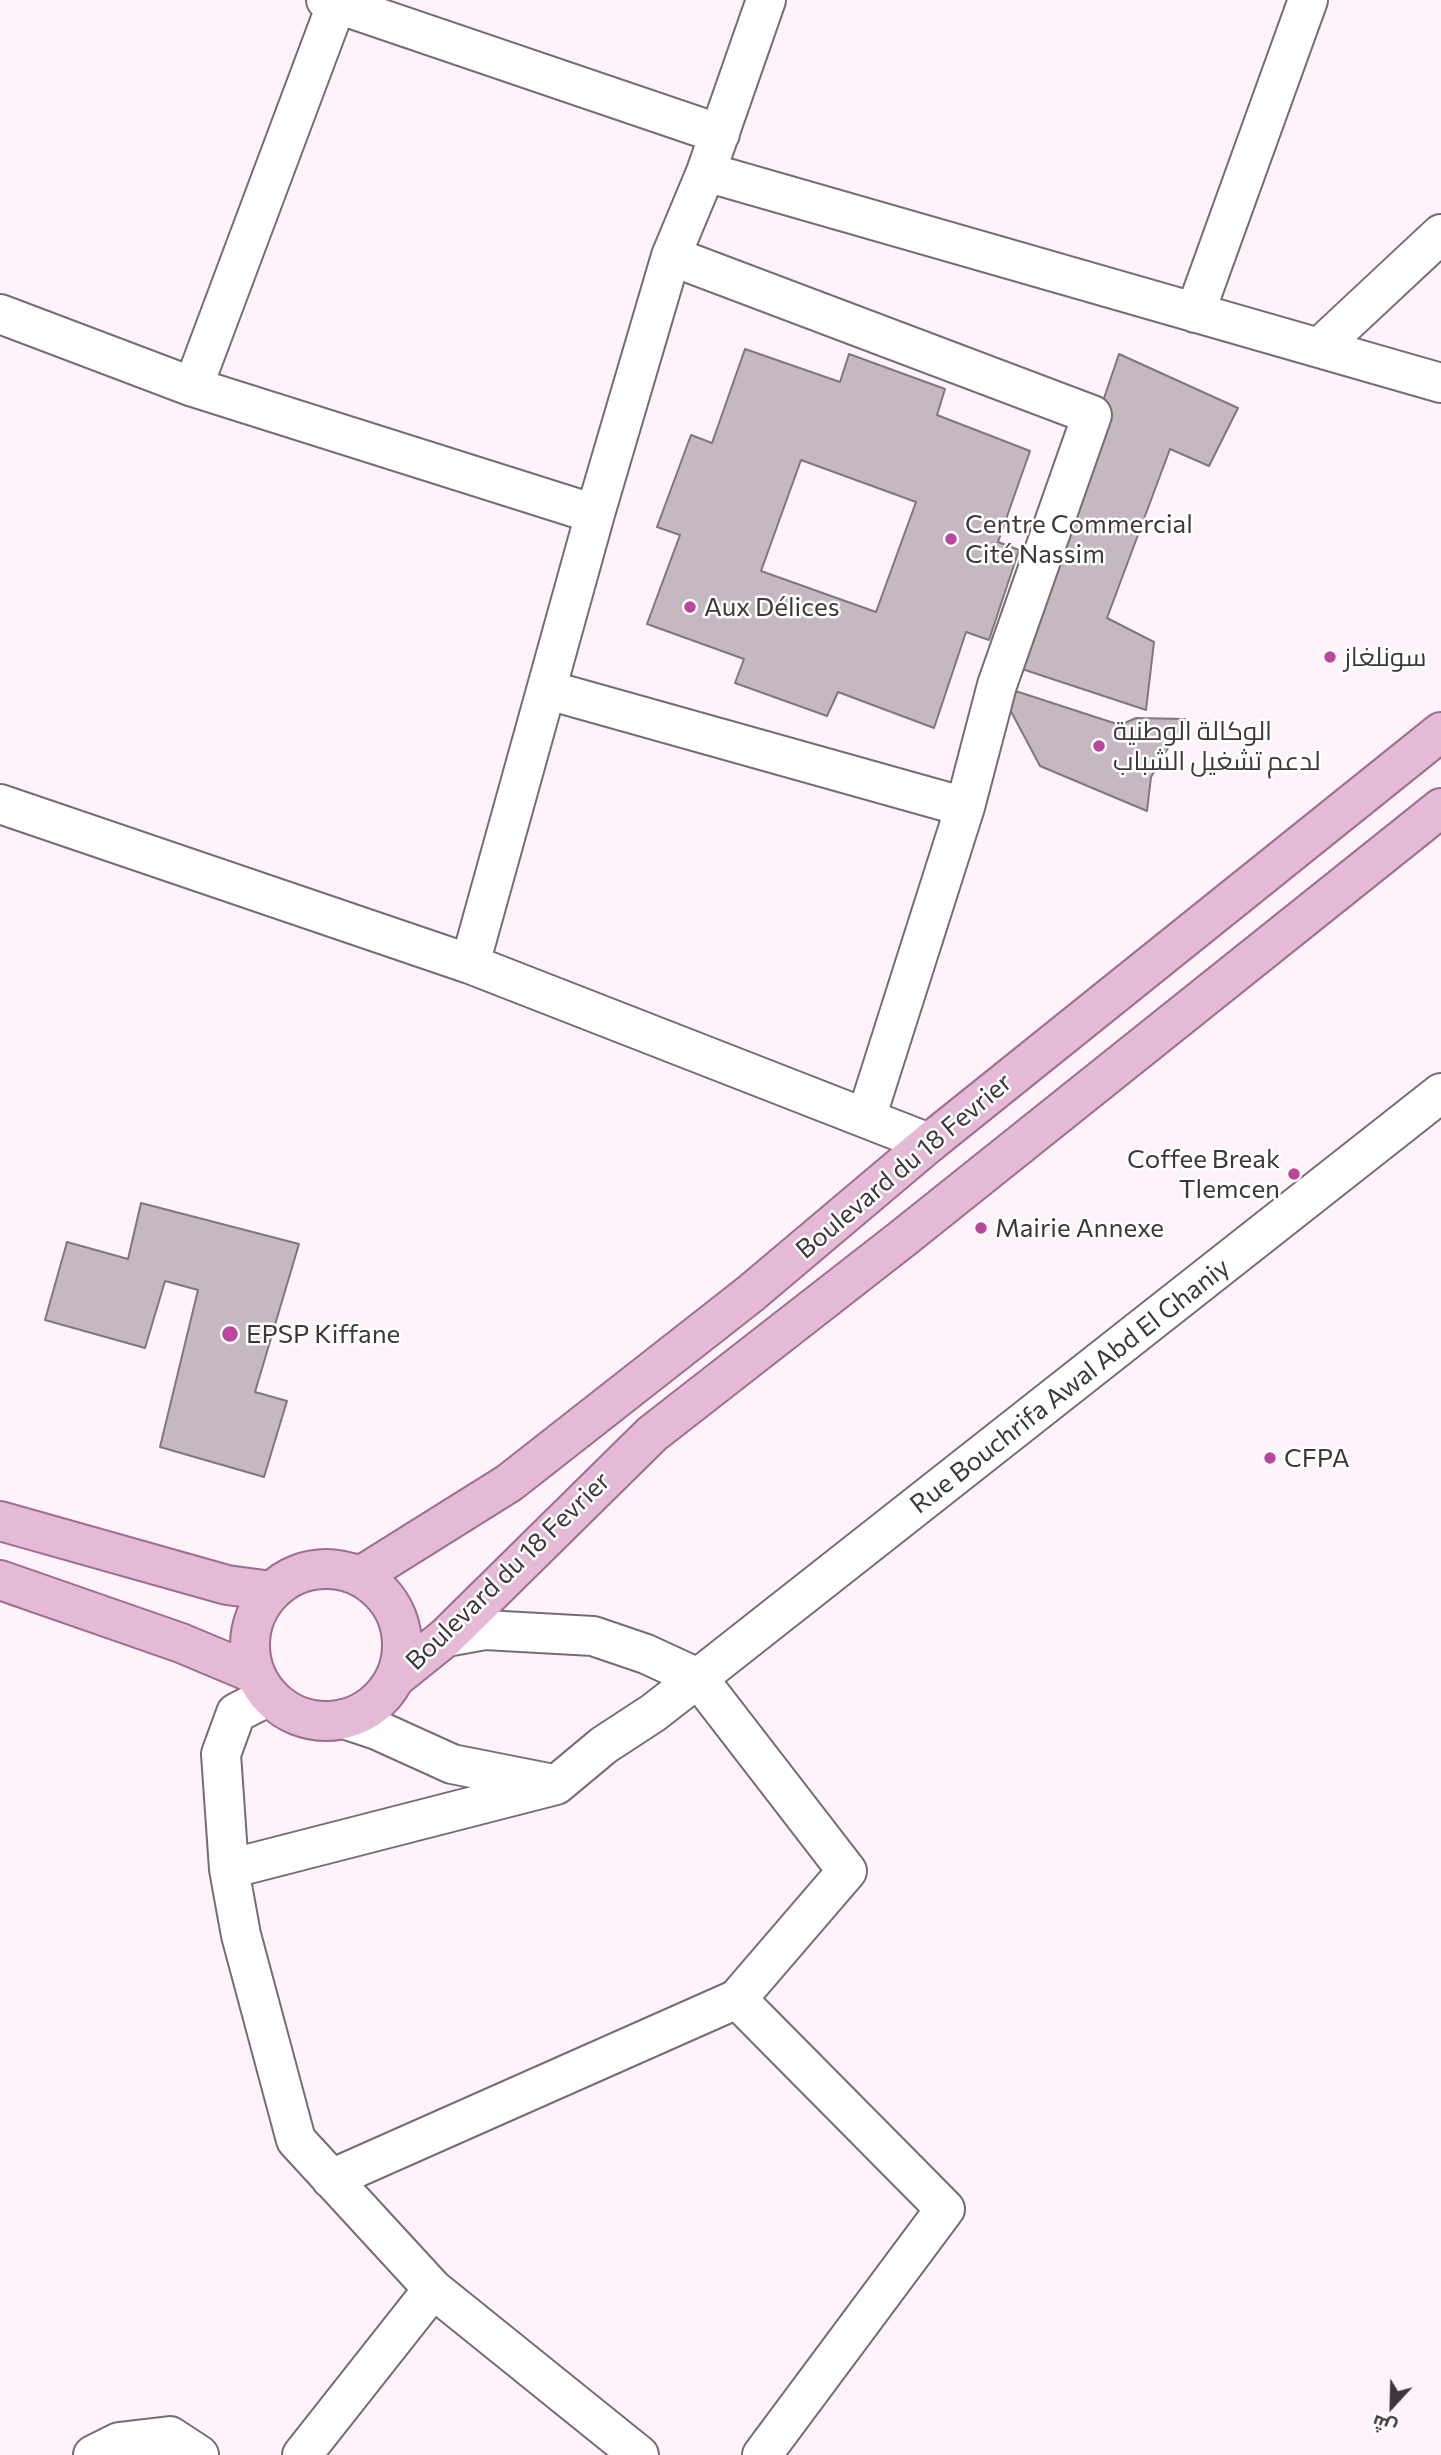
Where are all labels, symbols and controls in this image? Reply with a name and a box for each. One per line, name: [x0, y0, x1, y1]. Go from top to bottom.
place label: Centre Commercial Cité Nassim: [965, 508, 1193, 570]
marker: Centre Commercial Cité Nassim: [943, 531, 959, 547]
place label: Aux Délices: [704, 591, 840, 623]
marker: Aux Délices: [682, 599, 698, 615]
place label: سونلغاز: [1344, 641, 1426, 673]
marker: سونلغاز: [1322, 649, 1338, 665]
place label: الوكالة الوطنية لدعم تشغيل الشباب: [1113, 715, 1321, 776]
marker: الوكالة الوطنية لدعم تشغيل الشباب: [1091, 738, 1107, 754]
street label: Boulevard du 18 Fevrier: [790, 1067, 1018, 1265]
place label: Coffee Break Tlemcen: [1127, 1143, 1280, 1204]
marker: Coffee Break Tlemcen: [1286, 1166, 1302, 1182]
place label: Mairie Annexe: [995, 1212, 1164, 1244]
marker: Mairie Annexe: [973, 1220, 989, 1236]
street label: Rue Bouchrifa Awal Abd El Ghaniy: [904, 1252, 1236, 1520]
place label: EPSP Kiffane: [246, 1318, 400, 1350]
marker: EPSP Kiffane: [220, 1324, 240, 1344]
place label: CFPA: [1284, 1442, 1350, 1474]
marker: CFPA: [1262, 1450, 1278, 1466]
street label: Boulevard du 18 Fevrier: [399, 1465, 617, 1677]
north arrow: [1357, 2371, 1427, 2441]
text: ش: [1368, 2411, 1400, 2441]

